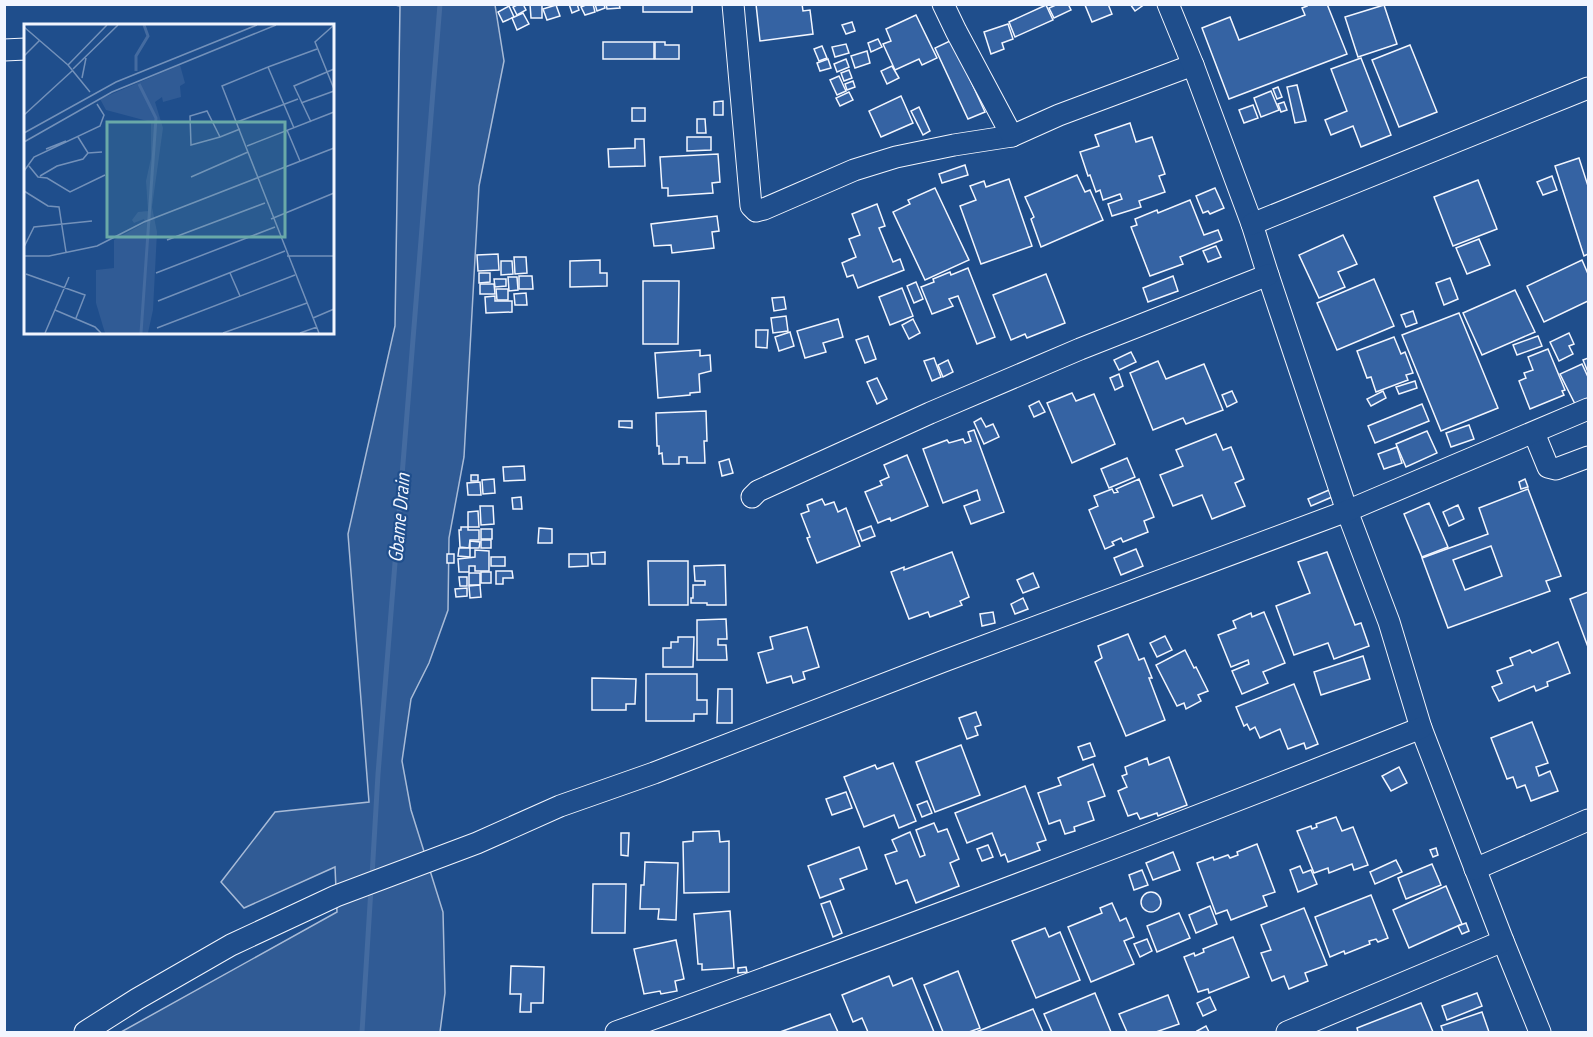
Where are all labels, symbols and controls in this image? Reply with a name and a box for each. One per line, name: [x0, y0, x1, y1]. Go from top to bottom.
inset map: [24, 24, 334, 334]
water label: Gbame Drain: [382, 471, 416, 564]

